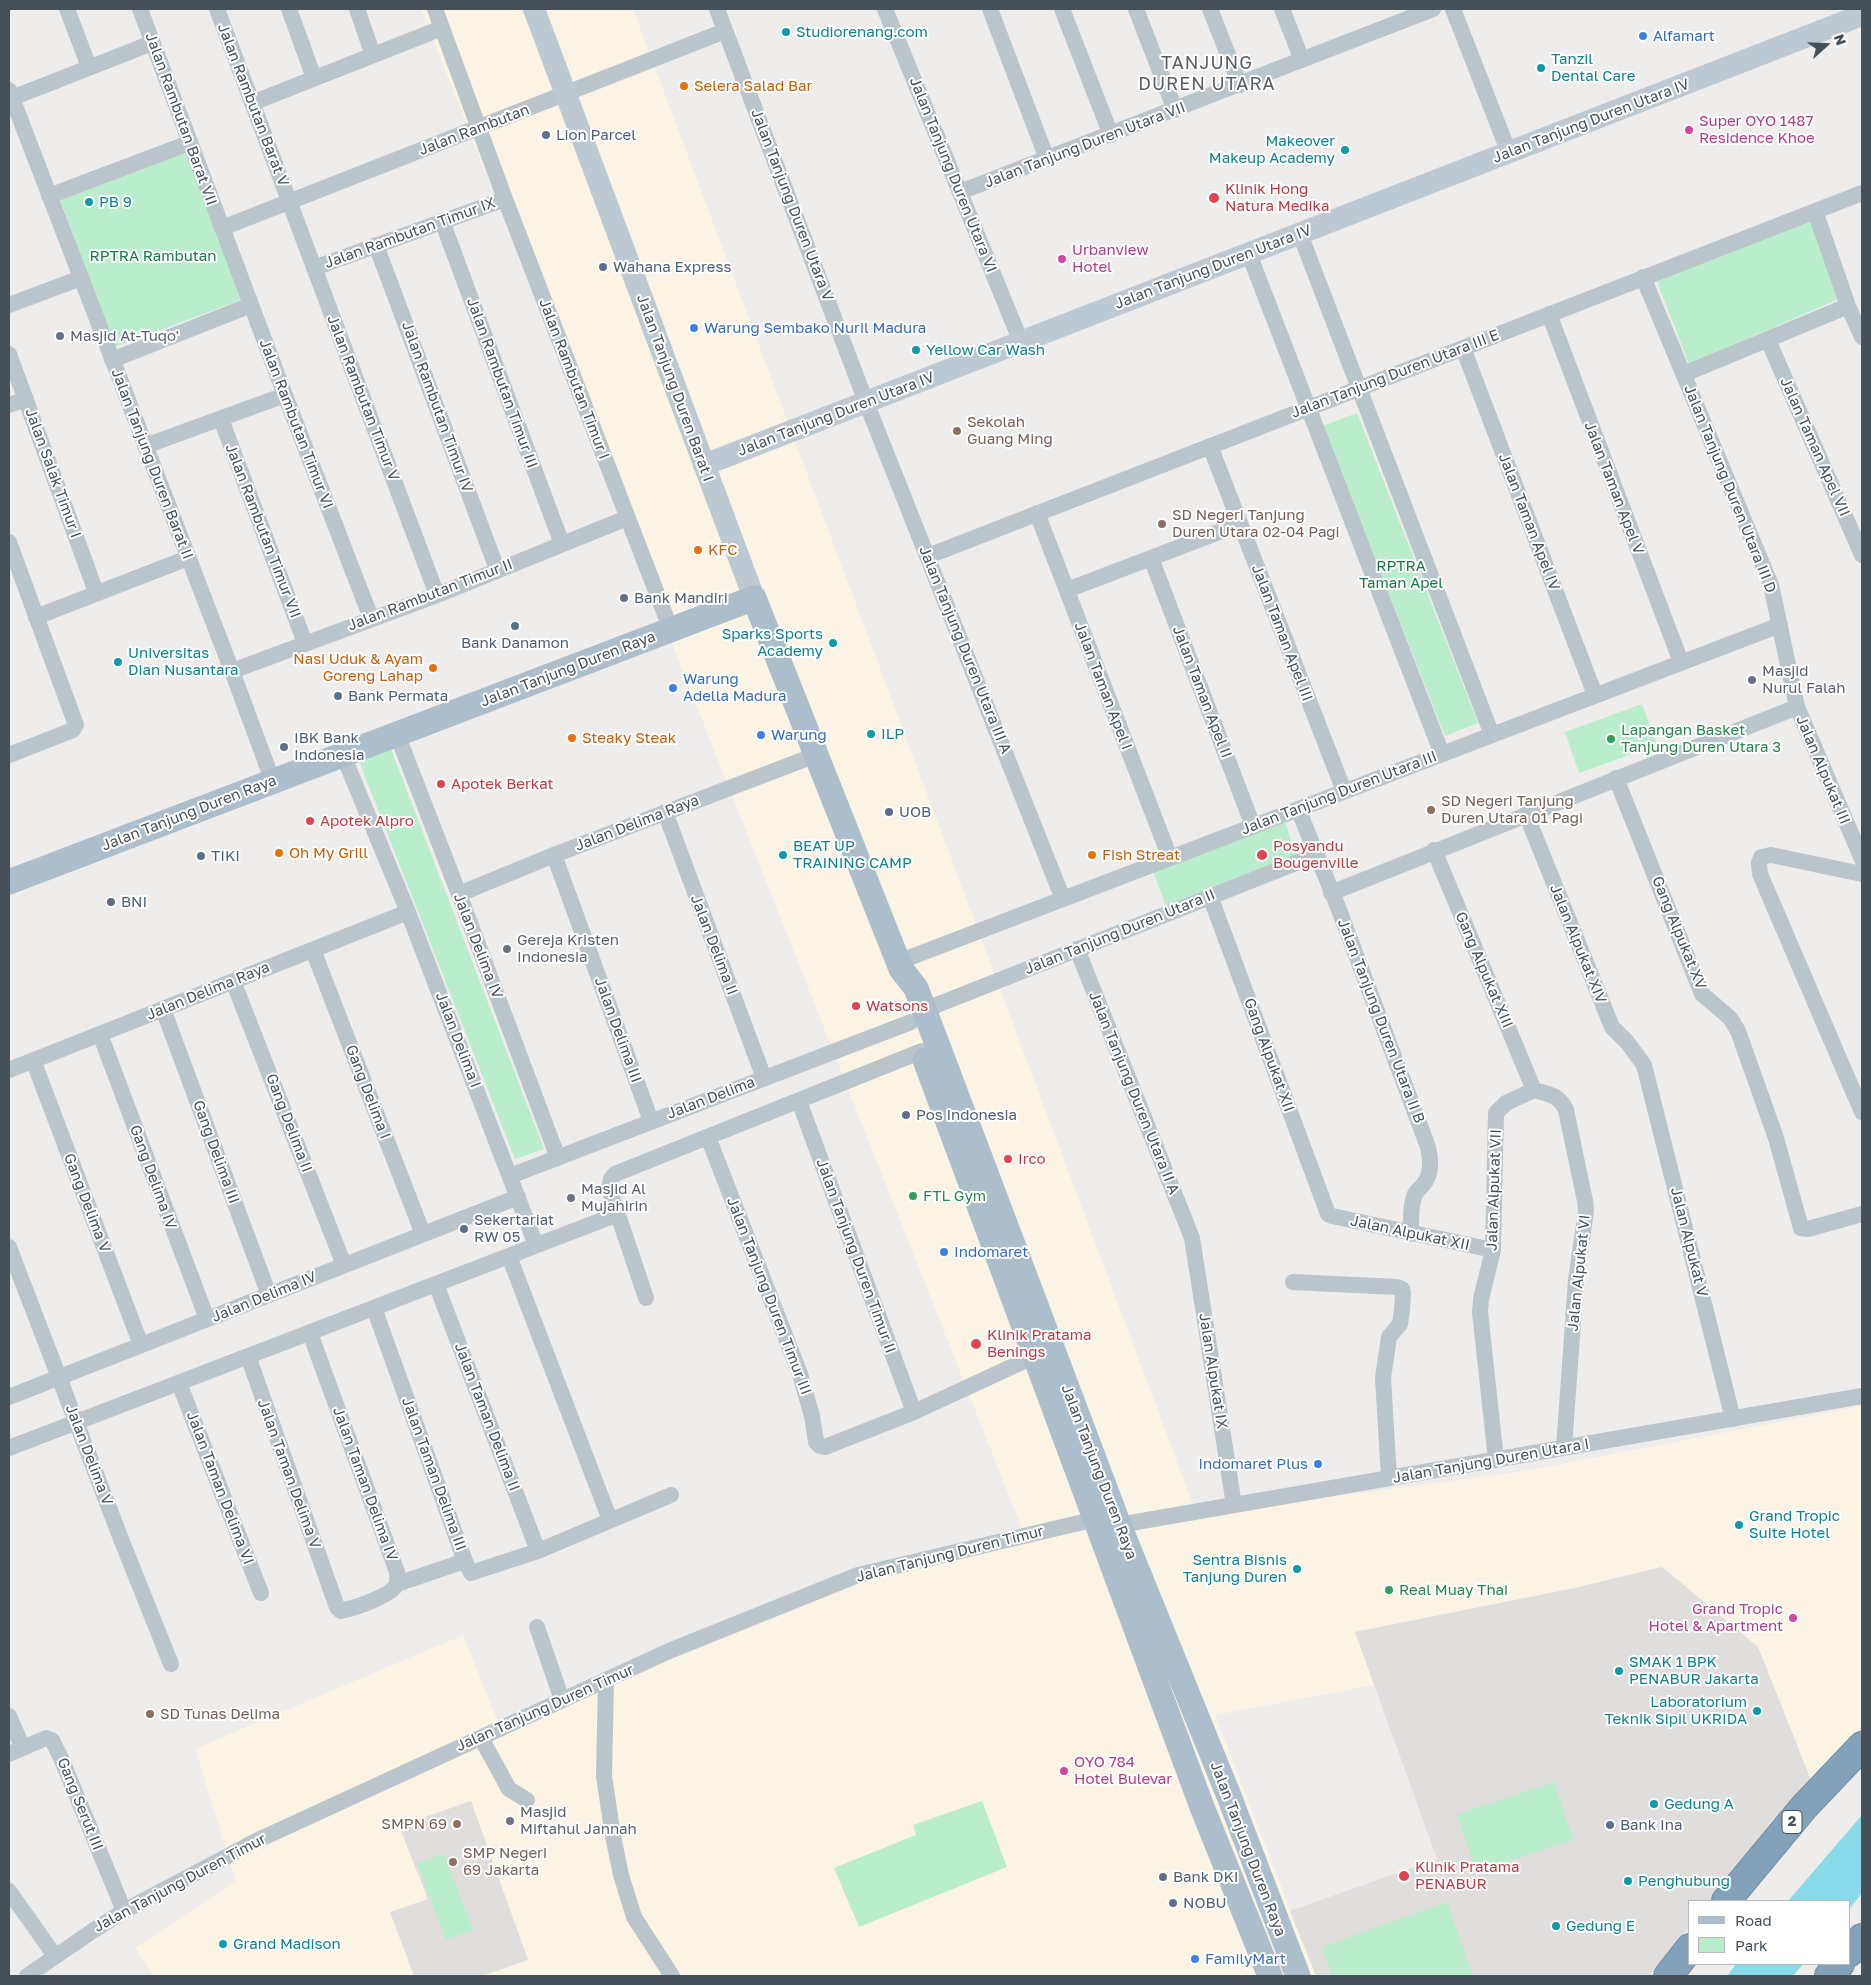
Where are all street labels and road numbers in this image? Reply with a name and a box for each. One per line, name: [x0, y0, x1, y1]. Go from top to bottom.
street label: Jalan Rambutan Barat V: [214, 21, 292, 189]
street label: Jalan Rambutan Barat VII: [141, 30, 221, 208]
street label: Jalan Tanjung Duren Utara VI: [905, 75, 1001, 275]
street label: Jalan Tanjung Duren Utara IV: [1490, 75, 1692, 167]
street label: Jalan Tanjung Duren Utara VII: [982, 98, 1188, 192]
street label: Jalan Rambutan: [416, 101, 532, 159]
street label: Jalan Tanjung Duren Utara V: [747, 106, 837, 304]
street label: Jalan Rambutan Timur IX: [322, 194, 498, 272]
street label: Jalan Tanjung Duren Utara IV: [1112, 221, 1314, 313]
street label: Jalan Tanjung Duren Barat I: [633, 292, 717, 484]
street label: Jalan Rambutan Timur III: [463, 295, 541, 471]
street label: Jalan Rambutan Timur I: [535, 296, 613, 462]
street label: Jalan Rambutan Timur V: [323, 313, 403, 483]
street label: Jalan Rambutan Timur IV: [398, 319, 476, 495]
street label: Jalan Tanjung Duren Utara III E: [1288, 326, 1502, 422]
street label: Jalan Rambutan Timur VI: [255, 336, 337, 512]
street label: Jalan Tanjung Duren Barat II: [107, 366, 197, 562]
street label: Jalan Tanjung Duren Utara IV: [735, 368, 937, 460]
street label: Jalan Taman Apel VII: [1776, 375, 1854, 519]
street label: Jalan Tanjung Duren Utara III D: [1680, 382, 1780, 596]
street label: Jalan Salak Timur I: [21, 406, 85, 540]
street label: Jalan Taman Apel V: [1580, 419, 1648, 557]
street label: Jalan Rambutan Timur VII: [221, 441, 305, 621]
street label: Jalan Taman Apel IV: [1495, 451, 1563, 593]
street label: Jalan Tanjung Duren Utara III A: [915, 544, 1015, 756]
street label: Jalan Rambutan Timur II: [345, 555, 515, 635]
street label: Jalan Taman Apel III: [1248, 562, 1316, 704]
street label: Jalan Taman Apel I: [1070, 620, 1136, 752]
street label: Jalan Taman Apel II: [1168, 623, 1236, 761]
street label: Jalan Tanjung Duren Raya: [478, 627, 658, 711]
street label: Jalan Alpukat III: [1792, 713, 1854, 827]
street label: Jalan Tanjung Duren Utara III: [1238, 747, 1440, 839]
street label: Jalan Tanjung Duren Raya: [99, 771, 279, 855]
street label: Jalan Delima Raya: [573, 791, 701, 855]
street label: Gang Alpukat XV: [1648, 874, 1710, 992]
street label: Jalan Alpukat XIV: [1546, 882, 1610, 1006]
street label: Jalan Tanjung Duren Utara II: [1022, 885, 1218, 979]
street label: Jalan Delima IV: [450, 891, 506, 1001]
street label: Jalan Delima II: [687, 892, 741, 998]
street label: Gang Alpukat XIII: [1451, 909, 1517, 1031]
street label: Jalan Tanjung Duren Utara II B: [1334, 916, 1428, 1126]
street label: Jalan Delima Raya: [144, 958, 272, 1024]
street label: Jalan Delima III: [591, 975, 645, 1085]
street label: Jalan Delima I: [431, 989, 485, 1091]
street label: Jalan Tanjung Duren Utara II A: [1085, 989, 1183, 1197]
street label: Gang Alpukat XII: [1240, 996, 1298, 1114]
street label: Gang Delima I: [342, 1042, 394, 1142]
street label: Gang Delima II: [262, 1071, 316, 1175]
street label: Jalan Delima: [664, 1073, 758, 1123]
street label: Gang Delima III: [189, 1098, 243, 1206]
street label: Gang Delima IV: [126, 1122, 180, 1232]
street label: Jalan Alpukat VII: [1483, 1129, 1505, 1251]
street label: Gang Delima V: [60, 1151, 114, 1255]
street label: Jalan Tanjung Duren Timur II: [812, 1156, 900, 1356]
street label: Jalan Alpukat V: [1667, 1185, 1711, 1299]
street label: Jalan Tanjung Duren Timur III: [723, 1195, 815, 1397]
street label: Jalan Alpukat XII: [1349, 1212, 1471, 1254]
street label: Jalan Alpukat VI: [1564, 1214, 1594, 1332]
street label: Jalan Delima IV: [209, 1268, 319, 1326]
street label: Jalan Alpukat IX: [1195, 1312, 1231, 1430]
street label: Jalan Taman Delima II: [450, 1340, 524, 1494]
street label: Jalan Tanjung Duren Raya: [1057, 1382, 1141, 1562]
street label: Jalan Taman Delima III: [398, 1395, 470, 1553]
street label: Jalan Taman Delima V: [254, 1397, 324, 1551]
street label: Jalan Delima V: [61, 1402, 117, 1508]
street label: Jalan Taman Delima IV: [329, 1405, 401, 1563]
street label: Jalan Taman Delima VI: [182, 1409, 258, 1567]
street label: Jalan Tanjung Duren Utara I: [1391, 1435, 1591, 1487]
street label: Jalan Tanjung Duren Timur: [854, 1522, 1046, 1586]
street label: Jalan Tanjung Duren Timur: [453, 1661, 637, 1755]
street label: Gang Serut III: [53, 1755, 107, 1853]
street label: Jalan Tanjung Duren Raya: [1206, 1759, 1290, 1939]
road number: 2: [1782, 1810, 1802, 1834]
street label: Jalan Tanjung Duren Timur: [91, 1830, 269, 1936]

